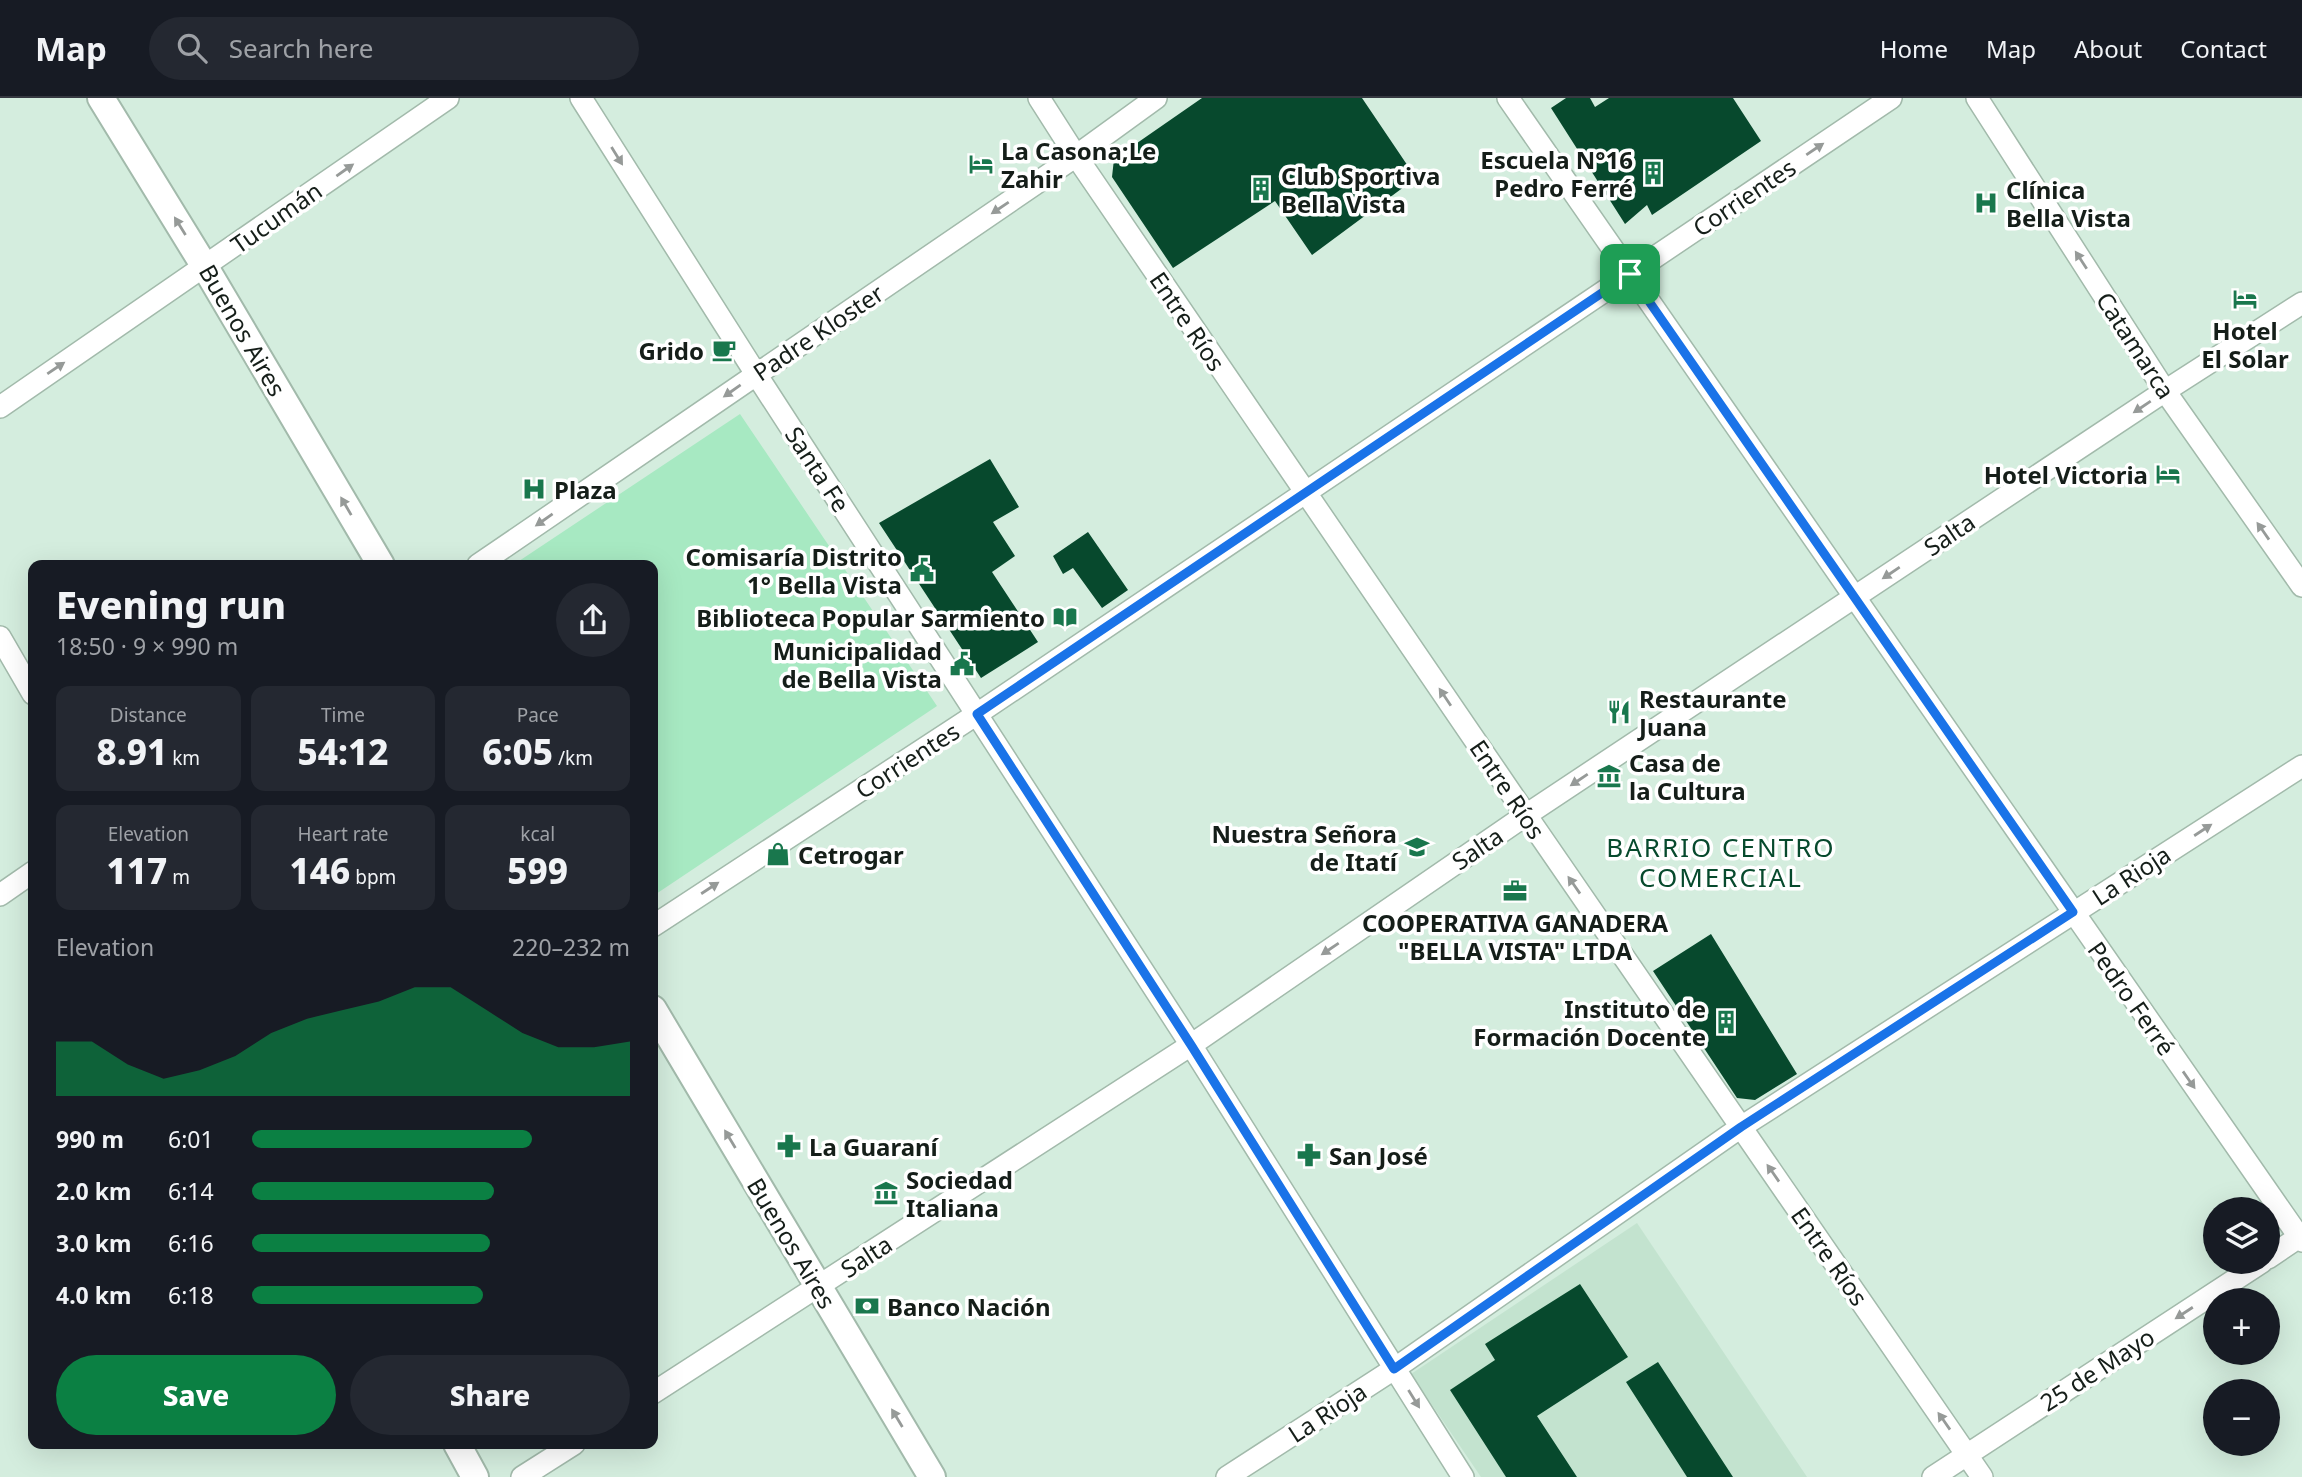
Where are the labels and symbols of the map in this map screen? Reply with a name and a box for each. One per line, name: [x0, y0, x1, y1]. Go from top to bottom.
place label: La Casona;Le Zahir: [1001, 134, 1156, 195]
place label: Escuela N°16 Pedro Ferré: [1480, 143, 1633, 204]
one-way arrow: [1806, 143, 1825, 156]
one-way arrow: [611, 146, 624, 165]
hotel icon: La Casona;Le Zahir: [967, 150, 995, 178]
street label: Corrientes: [1686, 150, 1802, 244]
place label: Club Sportiva Bella Vista: [1281, 159, 1440, 220]
building icon: Escuela N°16 Pedro Ferré: [1639, 159, 1667, 187]
one-way arrow: [336, 163, 354, 177]
place label: Clínica Bella Vista: [2006, 173, 2131, 234]
street label: Tucumán: [224, 174, 328, 260]
building icon: Club Sportiva Bella Vista: [1247, 175, 1275, 203]
hospital icon: Clínica Bella Vista: [1972, 189, 2000, 217]
one-way arrow: [991, 201, 1010, 214]
one-way arrow: [174, 217, 187, 236]
pin: [1600, 244, 1660, 304]
one-way arrow: [2075, 251, 2088, 270]
street label: Buenos Aires: [192, 258, 294, 402]
street label: Entre Ríos: [1143, 265, 1233, 377]
street label: Padre Kloster: [746, 276, 890, 388]
street label: Catamarca: [2089, 285, 2183, 405]
hotel icon: Hotel El Solar: [2231, 285, 2259, 313]
place label: Hotel El Solar: [2201, 314, 2289, 375]
place label: Grido: [639, 334, 704, 367]
cafe icon: Grido: [710, 336, 738, 364]
one-way arrow: [46, 362, 66, 375]
one-way arrow: [722, 384, 741, 397]
one-way arrow: [2132, 400, 2151, 413]
street label: Santa Fe: [778, 420, 858, 518]
place label: Hotel Victoria: [1984, 458, 2148, 491]
hotel icon: Hotel Victoria: [2154, 460, 2182, 488]
place label: Plaza: [554, 473, 617, 506]
hospital icon: Plaza: [520, 475, 548, 503]
one-way arrow: [340, 497, 352, 516]
street label: Salta: [1917, 505, 1981, 563]
one-way arrow: [535, 513, 553, 527]
one-way arrow: [2256, 522, 2270, 540]
place label: Comisaría Distrito 1° Bella Vista: [686, 540, 902, 601]
public building icon: Comisaría Distrito 1° Bella Vista: [908, 556, 936, 584]
one-way arrow: [1881, 566, 1900, 579]
place label: Biblioteca Popular Sarmiento: [696, 601, 1045, 634]
library icon: Biblioteca Popular Sarmiento: [1051, 603, 1079, 631]
place label: Municipalidad de Bella Vista: [773, 634, 942, 695]
public building icon: Municipalidad de Bella Vista: [948, 650, 976, 678]
place label: Restaurante Juana: [1637, 682, 1786, 743]
one-way arrow: [1439, 688, 1452, 707]
restaurant icon: Restaurante Juana: [1605, 698, 1633, 726]
street label: Corrientes: [849, 714, 965, 806]
street label: Entre Ríos: [1463, 733, 1553, 845]
place label: Casa de la Cultura: [1629, 746, 1746, 807]
museum icon: Casa de la Cultura: [1595, 762, 1623, 790]
one-way arrow: [1570, 773, 1588, 787]
place label: Nuestra Señora de Itatí: [1211, 817, 1399, 878]
street label: Salta: [1445, 819, 1509, 877]
one-way arrow: [2193, 823, 2212, 836]
district label: BARRIO CENTRO COMERCIAL: [1606, 829, 1836, 895]
school or university icon: Nuestra Señora de Itatí: [1403, 833, 1431, 861]
street label: La Rioja: [2085, 837, 2177, 913]
place label: Cetrogar: [798, 838, 904, 871]
shop icon: Cetrogar: [764, 840, 792, 868]
one-way arrow: [1567, 876, 1581, 894]
office icon: COOPERATIVA GANADERA "BELLA VISTA" LTDA: [1501, 877, 1529, 905]
one-way arrow: [700, 882, 720, 895]
place label: COOPERATIVA GANADERA "BELLA VISTA" LTDA: [1362, 906, 1668, 967]
street label: Pedro Ferré: [2081, 935, 2183, 1061]
one-way arrow: [1321, 942, 1339, 956]
place label: Instituto de Formación Docente: [1473, 992, 1706, 1053]
building icon: Instituto de Formación Docente: [1712, 1008, 1740, 1036]
one-way arrow: [2182, 1071, 2196, 1089]
one-way arrow: [724, 1129, 736, 1148]
place label: La Guaraní: [809, 1130, 940, 1163]
pharmacy icon: La Guaraní: [775, 1132, 803, 1160]
place label: San José: [1329, 1139, 1428, 1172]
pharmacy icon: San José: [1295, 1141, 1323, 1169]
place label: Sociedad Italiana: [906, 1163, 1013, 1224]
one-way arrow: [1766, 1164, 1780, 1182]
street label: Buenos Aires: [740, 1171, 844, 1315]
museum icon: Sociedad Italiana: [872, 1179, 900, 1207]
street label: Entre Ríos: [1784, 1200, 1876, 1312]
street label: Salta: [834, 1227, 898, 1285]
place label: Banco Nación: [887, 1290, 1051, 1323]
bank icon: Banco Nación: [853, 1292, 881, 1320]
one-way arrow: [2174, 1306, 2194, 1319]
street label: 25 de Mayo: [2033, 1320, 2161, 1418]
street label: La Rioja: [1281, 1374, 1373, 1450]
one-way arrow: [1407, 1390, 1420, 1409]
one-way arrow: [890, 1409, 903, 1428]
one-way arrow: [1937, 1412, 1951, 1430]

